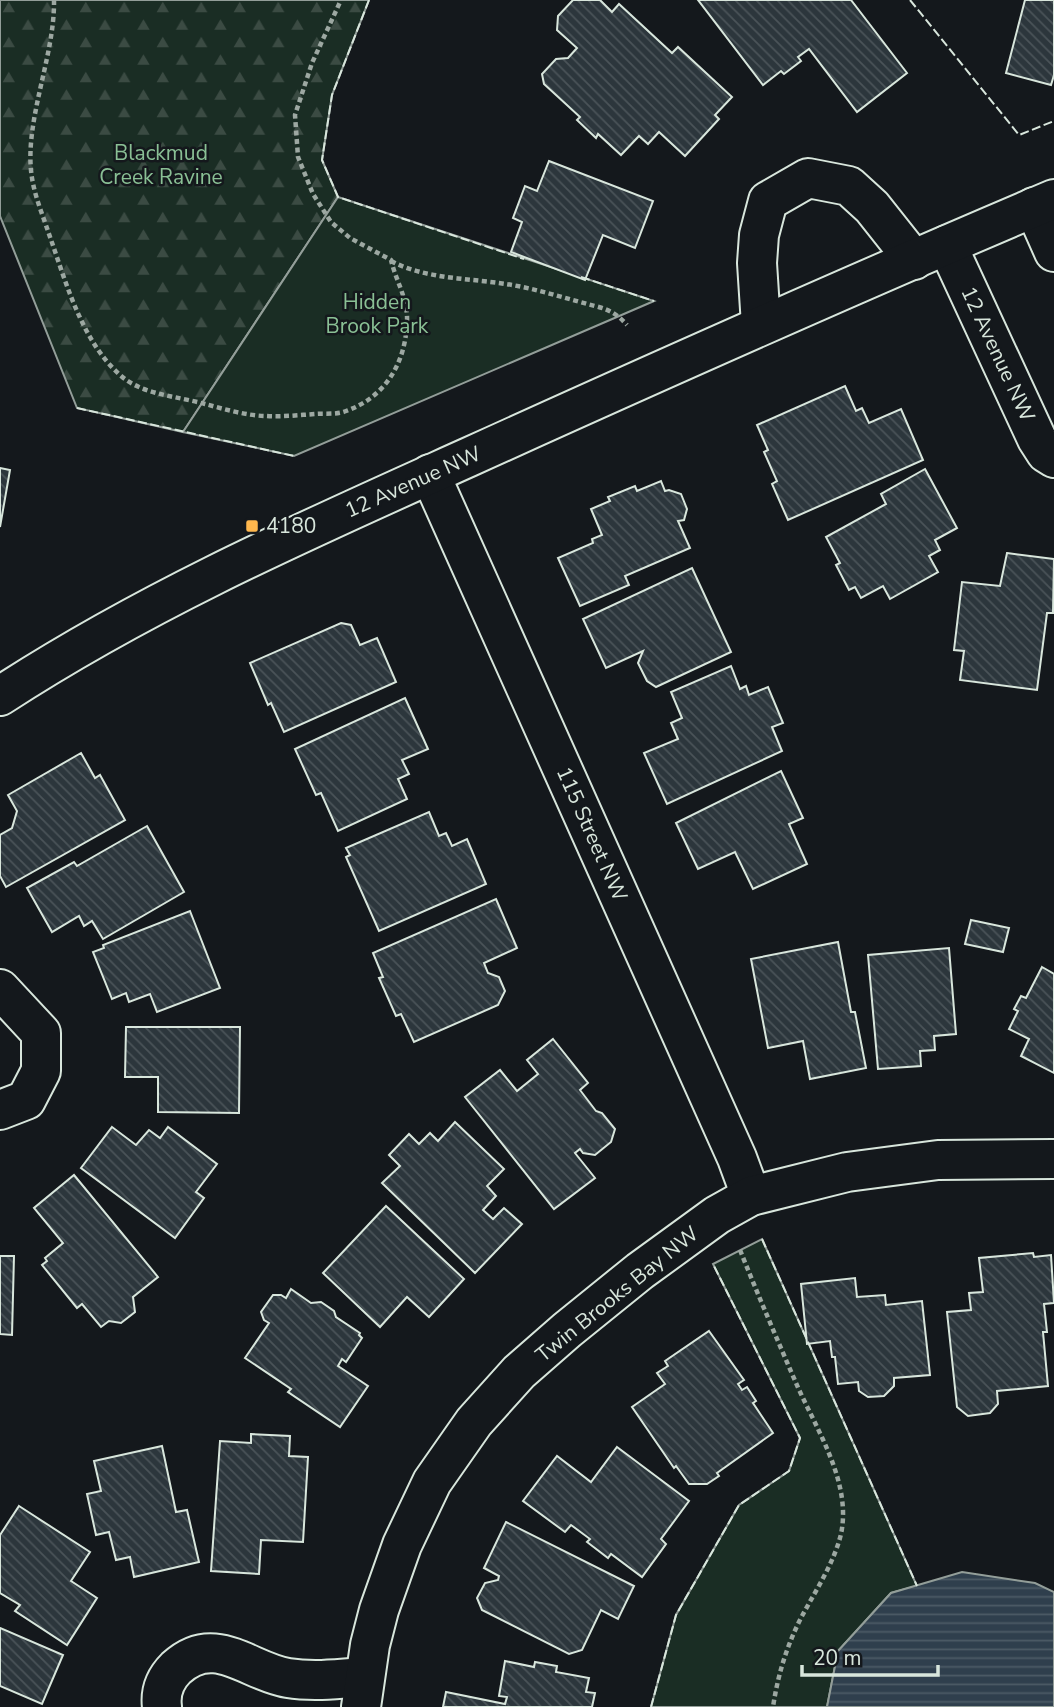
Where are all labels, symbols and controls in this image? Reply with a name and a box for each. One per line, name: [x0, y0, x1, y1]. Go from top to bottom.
park label: Blackmud Creek Ravine: [99, 139, 223, 191]
street label: 12 Avenue NW: [954, 282, 1042, 426]
park label: Hidden Brook Park: [326, 288, 429, 340]
street label: 12 Avenue NW: [341, 439, 485, 525]
place label: 4180: [266, 512, 316, 540]
marker: 4180: [244, 518, 260, 534]
street label: 115 Street NW: [550, 762, 634, 906]
street label: Twin Brooks Bay NW: [530, 1220, 704, 1368]
scale bar: [802, 1634, 939, 1678]
text: 20 m: [813, 1644, 862, 1672]

